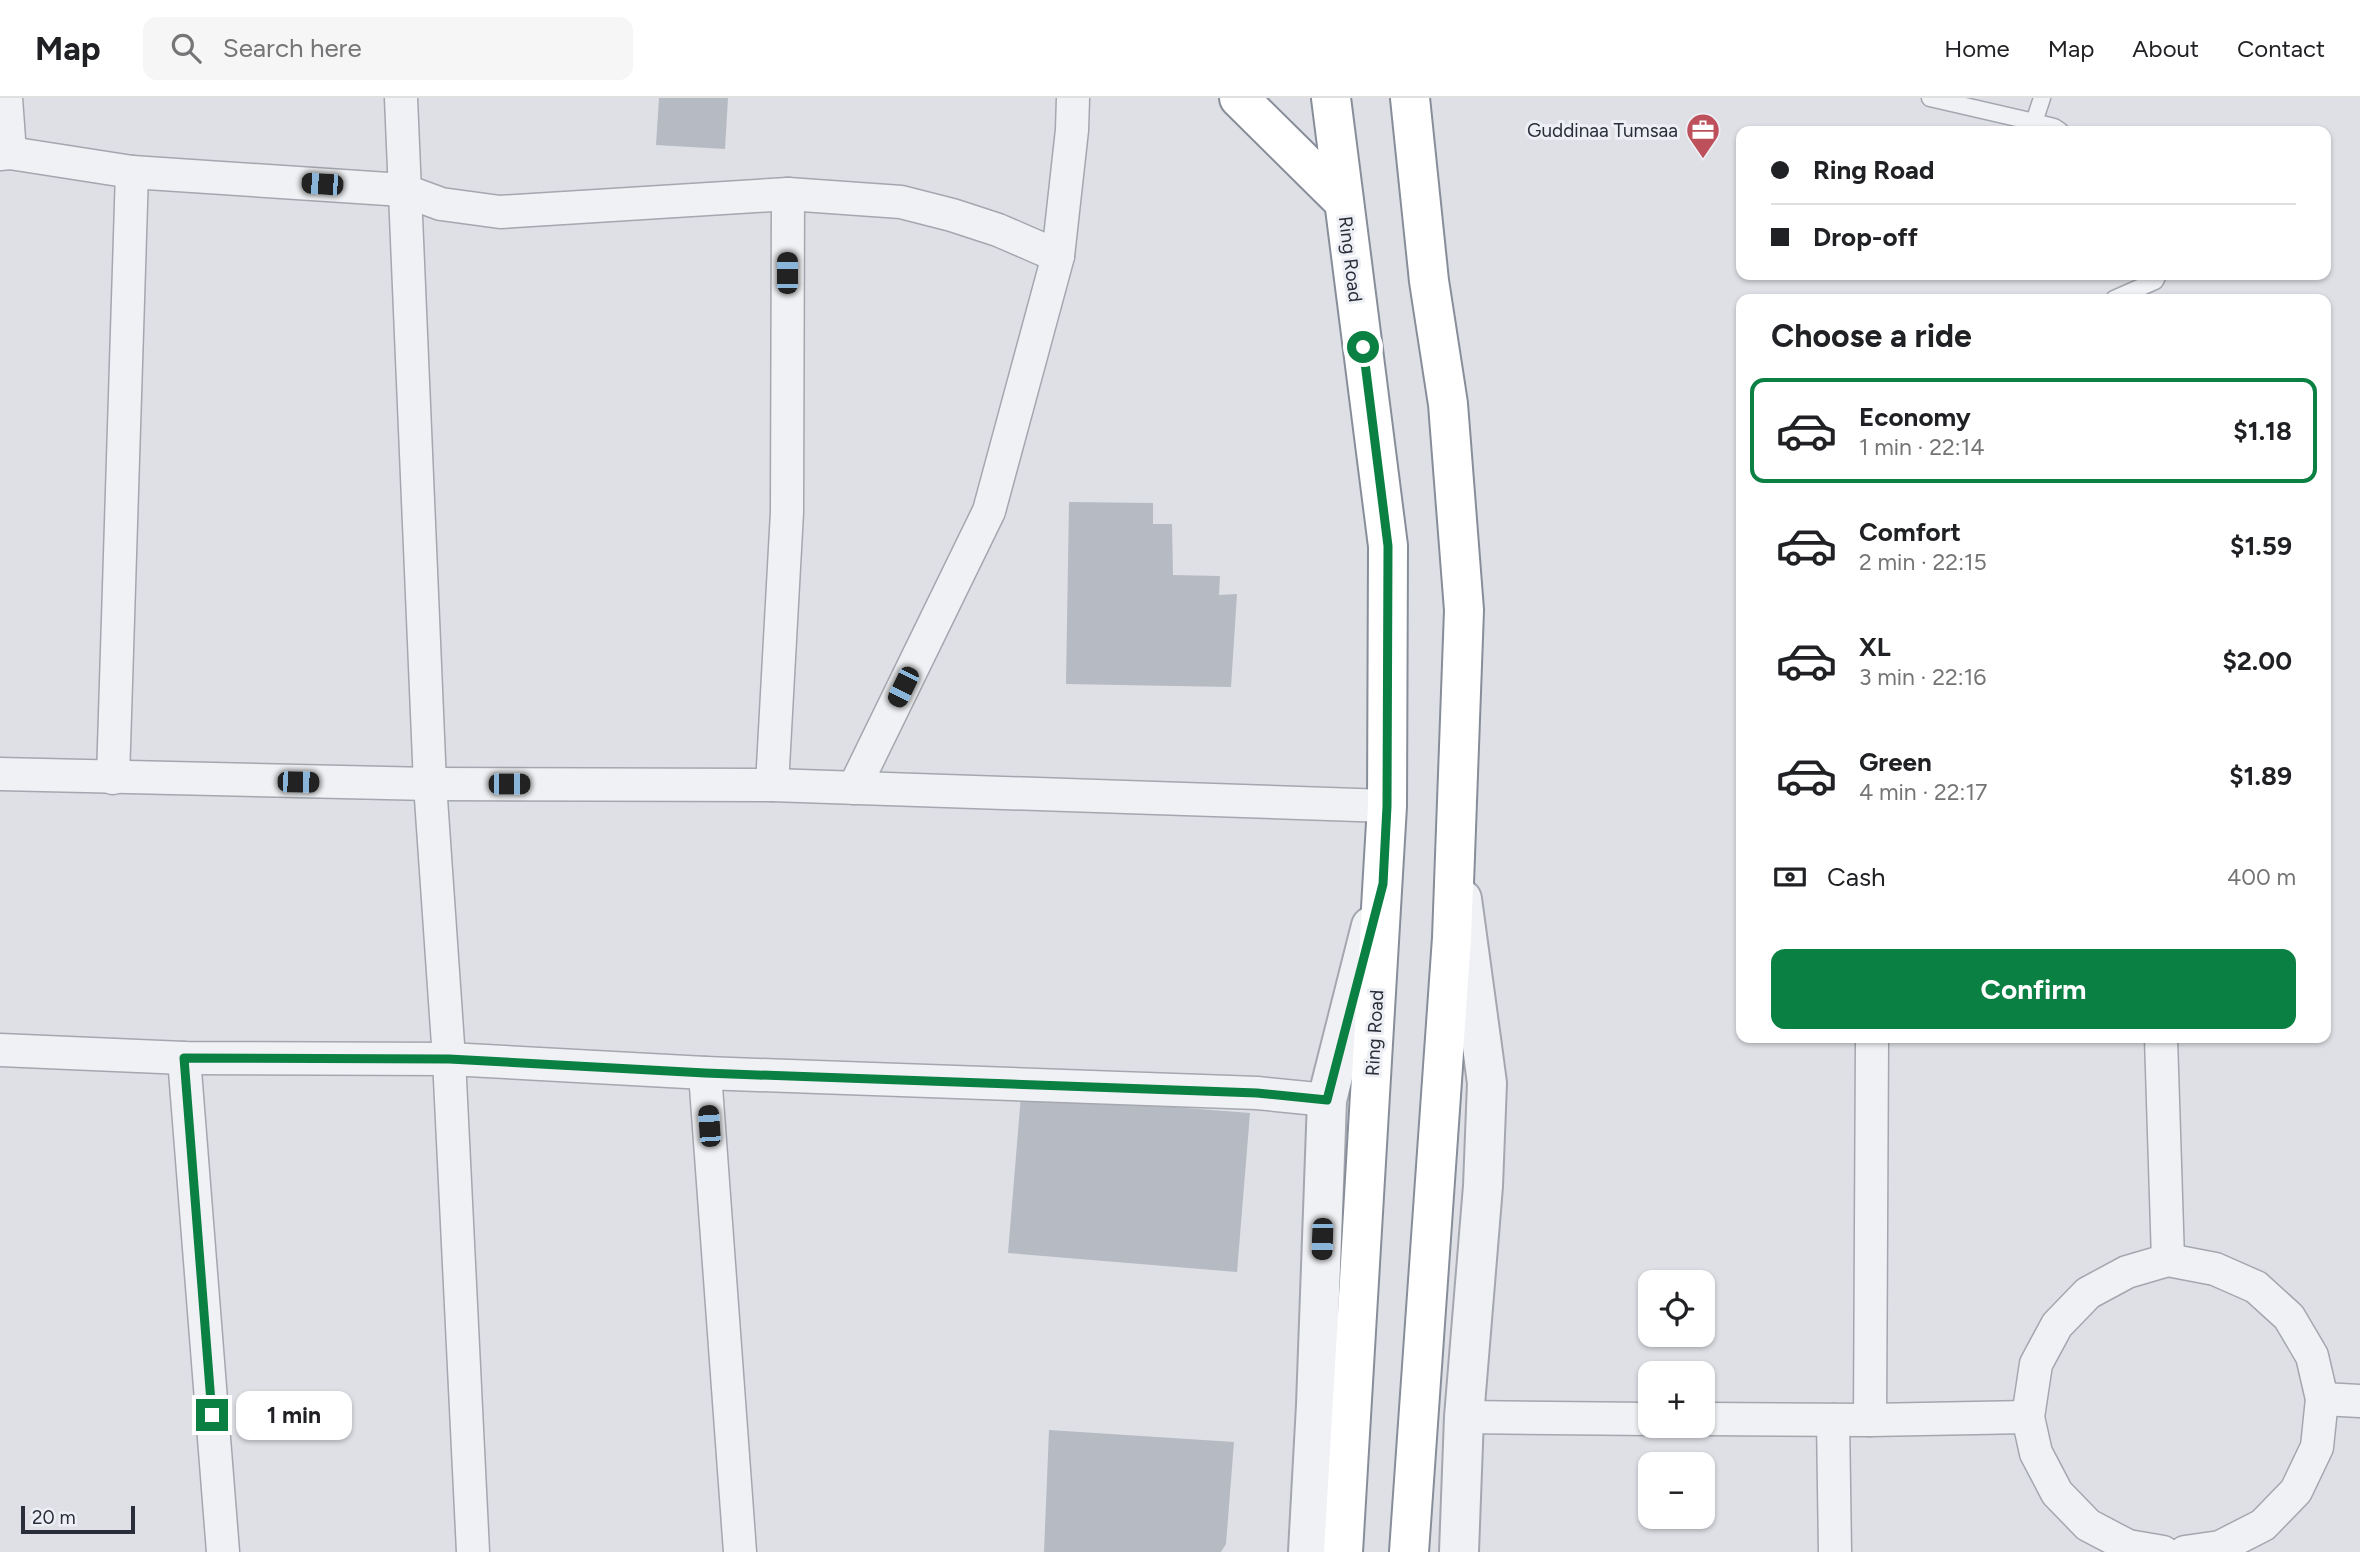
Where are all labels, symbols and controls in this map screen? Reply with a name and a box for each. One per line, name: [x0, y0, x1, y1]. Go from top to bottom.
search box: [143, 17, 633, 80]
text: Map: [35, 29, 101, 68]
icon: search: [167, 29, 205, 67]
text: Search here: [223, 32, 362, 64]
text: Home: [1944, 34, 2010, 63]
text: Map: [2048, 34, 2094, 63]
text: About: [2132, 34, 2199, 63]
text: Contact: [2237, 34, 2325, 63]
office icon: Guddinaa Tumsaa: [1684, 111, 1722, 160]
place label: Guddinaa Tumsaa: [1527, 119, 1678, 142]
text: Ring Road: [1813, 154, 1934, 186]
car: [301, 172, 344, 196]
street label: Ring Road: [1334, 215, 1367, 303]
text: Drop-off: [1813, 221, 1918, 253]
car: [777, 252, 798, 294]
text: Choose a ride: [1771, 317, 1972, 355]
route start: [1347, 331, 1379, 363]
icon: car: [1775, 399, 1838, 462]
text: Economy: [1859, 401, 1971, 433]
text: $1.18: [2233, 415, 2292, 447]
text: 1 min · 22:14: [1859, 433, 1984, 461]
icon: car: [1775, 514, 1838, 577]
text: Comfort: [1859, 516, 1961, 548]
text: $1.59: [2230, 530, 2292, 562]
text: 2 min · 22:15: [1859, 548, 1987, 576]
icon: car: [1775, 629, 1838, 692]
text: XL: [1859, 631, 1891, 663]
text: $2.00: [2222, 645, 2292, 677]
text: 3 min · 22:16: [1859, 663, 1986, 691]
car: [885, 664, 922, 710]
icon: car: [1775, 744, 1838, 807]
text: Green: [1859, 746, 1932, 778]
text: $1.89: [2229, 760, 2292, 792]
car: [277, 771, 320, 793]
car: [489, 774, 531, 795]
text: 4 min · 22:17: [1859, 778, 1987, 806]
icon: cash: [1771, 858, 1809, 896]
text: Cash: [1827, 861, 1886, 893]
text: 400 m: [2227, 863, 2296, 891]
button: Confirm: [1771, 949, 2296, 1029]
street label: Ring Road: [1361, 989, 1388, 1077]
car: [698, 1104, 721, 1148]
car: [1311, 1218, 1334, 1260]
map controls: [1638, 1270, 1715, 1529]
button: locate: [1638, 1270, 1715, 1347]
button: +: [1638, 1361, 1715, 1438]
callout: 1 min: [236, 1390, 352, 1440]
route end: [196, 1399, 228, 1431]
text: 1 min: [267, 1401, 321, 1429]
button: −: [1638, 1452, 1715, 1529]
scale bar: [21, 1503, 135, 1535]
text: 20 m: [32, 1506, 76, 1529]

